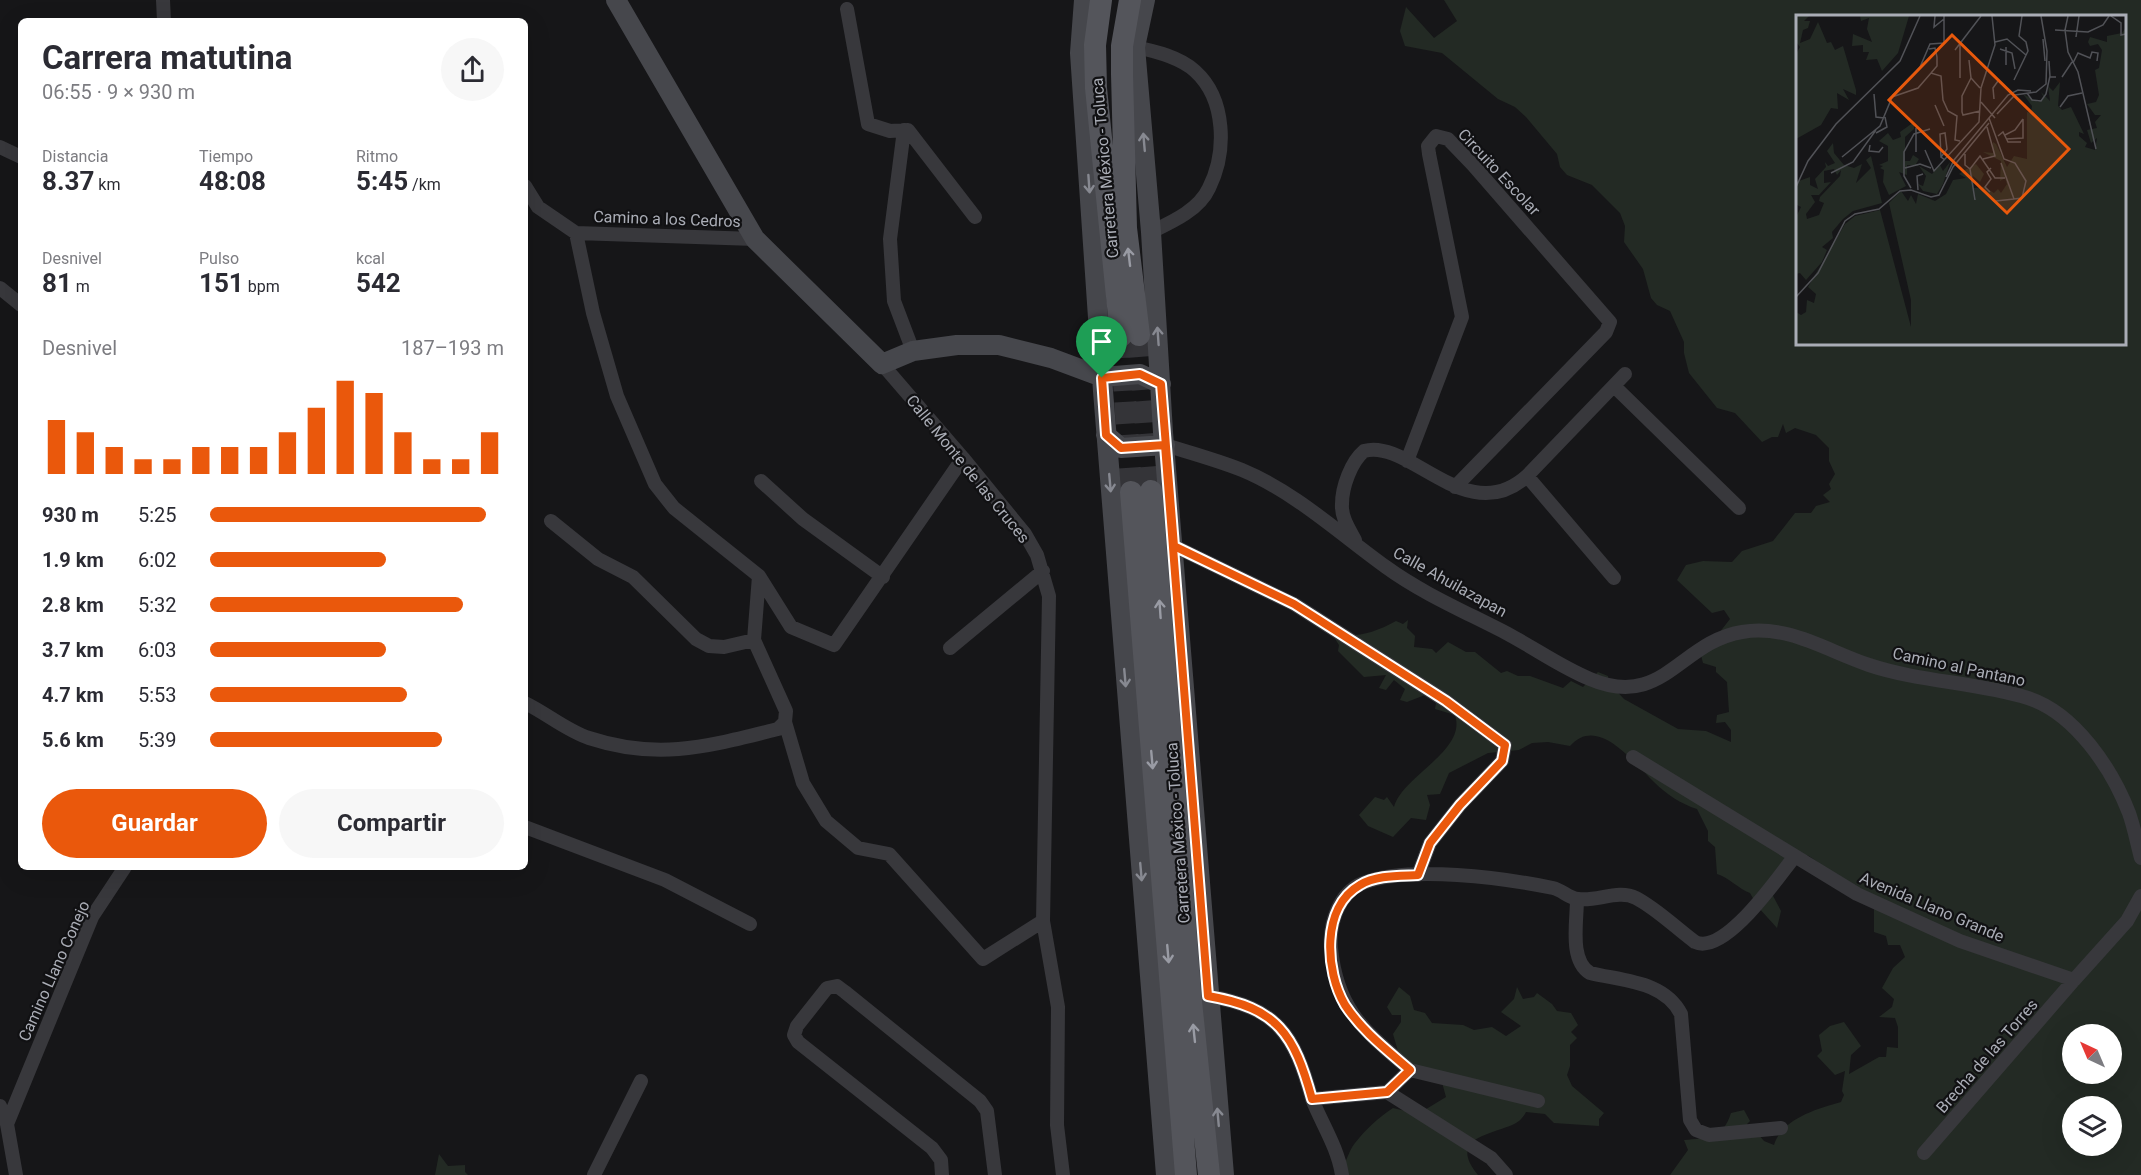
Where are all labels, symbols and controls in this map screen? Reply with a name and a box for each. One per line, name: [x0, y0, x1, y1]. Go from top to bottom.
inset map: [1796, 15, 2126, 345]
text: Carrera matutina: [42, 38, 292, 77]
button: share: [441, 38, 504, 101]
street label: Carretera México - Toluca: [1088, 77, 1122, 259]
text: 06:55 · 9 × 930 m: [42, 80, 195, 104]
street label: Circuito Escolar: [1454, 125, 1544, 220]
one-way arrow: [1138, 132, 1149, 152]
text: Distancia: [42, 147, 108, 166]
text: Tiempo: [199, 147, 253, 166]
text: Ritmo: [356, 147, 398, 166]
text: 8.37: [42, 166, 94, 196]
text: 48:08: [199, 166, 266, 196]
text: 5:45: [356, 166, 408, 196]
one-way arrow: [1084, 173, 1095, 193]
text: km: [94, 175, 120, 194]
text: /km: [408, 175, 441, 194]
street label: Camino a los Cedros: [593, 207, 741, 231]
one-way arrow: [1124, 247, 1135, 267]
text: Desnivel: [42, 249, 102, 268]
text: Pulso: [199, 249, 239, 268]
text: kcal: [356, 249, 385, 268]
text: 81: [42, 268, 72, 298]
text: 151: [199, 268, 244, 298]
text: 542: [356, 268, 401, 298]
text: m: [72, 277, 90, 296]
text: bpm: [244, 277, 280, 296]
pin: [1076, 316, 1127, 378]
icon: arrive: [1085, 325, 1118, 358]
one-way arrow: [1152, 327, 1163, 347]
text: Desnivel: [42, 336, 117, 360]
text: 187–193 m: [401, 336, 504, 360]
street label: Calle Monte de las Cruces: [902, 391, 1034, 547]
one-way arrow: [1105, 473, 1116, 493]
text: 930 m: [42, 503, 99, 527]
text: 5:25: [138, 503, 177, 527]
street label: Calle Ahuilazapan: [1390, 543, 1510, 621]
text: 1.9 km: [42, 548, 104, 572]
text: 6:02: [138, 548, 177, 572]
text: 2.8 km: [42, 593, 104, 617]
text: 5:32: [138, 593, 177, 617]
one-way arrow: [1154, 599, 1165, 619]
text: 3.7 km: [42, 638, 104, 662]
text: 6:03: [138, 638, 177, 662]
street label: Camino al Pantano: [1891, 644, 2027, 690]
one-way arrow: [1120, 667, 1131, 687]
text: 4.7 km: [42, 683, 104, 707]
text: 5:53: [138, 683, 177, 707]
text: 5.6 km: [42, 728, 104, 752]
text: 5:39: [138, 728, 177, 752]
street label: Carretera México - Toluca: [1162, 742, 1194, 924]
one-way arrow: [1147, 749, 1158, 769]
button: Guardar: [42, 789, 267, 858]
button: Compartir: [279, 789, 504, 858]
one-way arrow: [1136, 862, 1147, 881]
street label: Avenida Llano Grande: [1857, 868, 2007, 946]
street label: Camino Llano Conejo: [14, 898, 94, 1044]
one-way arrow: [1163, 944, 1174, 963]
street label: Brecha de las Torres: [1932, 995, 2042, 1117]
one-way arrow: [1188, 1024, 1199, 1044]
north arrow: [2062, 1024, 2122, 1084]
map controls: [2062, 1024, 2122, 1156]
button: layers: [2062, 1096, 2122, 1156]
one-way arrow: [1212, 1107, 1223, 1127]

